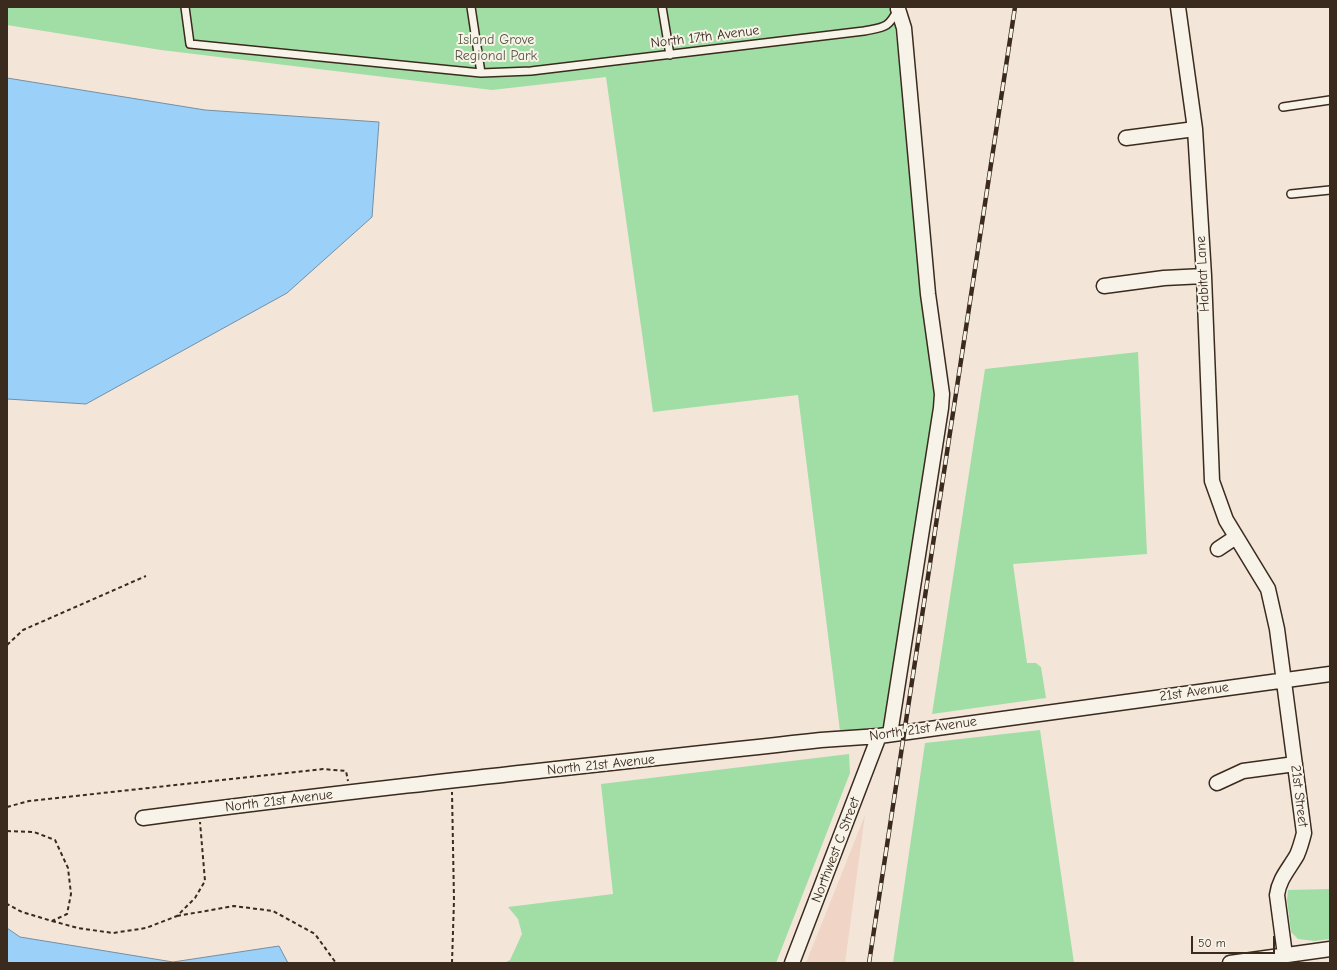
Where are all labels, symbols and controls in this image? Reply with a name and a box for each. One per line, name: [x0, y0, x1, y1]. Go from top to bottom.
street label: North 17th Avenue: [650, 22, 760, 52]
park label: Island Grove Regional Park: [455, 32, 537, 64]
street label: Habitat Lane: [1193, 235, 1213, 313]
street label: 21st Avenue: [1158, 679, 1230, 705]
street label: North 21st Avenue: [868, 713, 978, 745]
street label: North 21st Avenue: [546, 751, 656, 779]
street label: 21st Street: [1287, 764, 1311, 828]
street label: North 21st Avenue: [224, 786, 334, 816]
street label: Northwest C Street: [808, 795, 864, 905]
scale bar: [1193, 928, 1277, 954]
text: 50 m: [1198, 936, 1226, 950]

